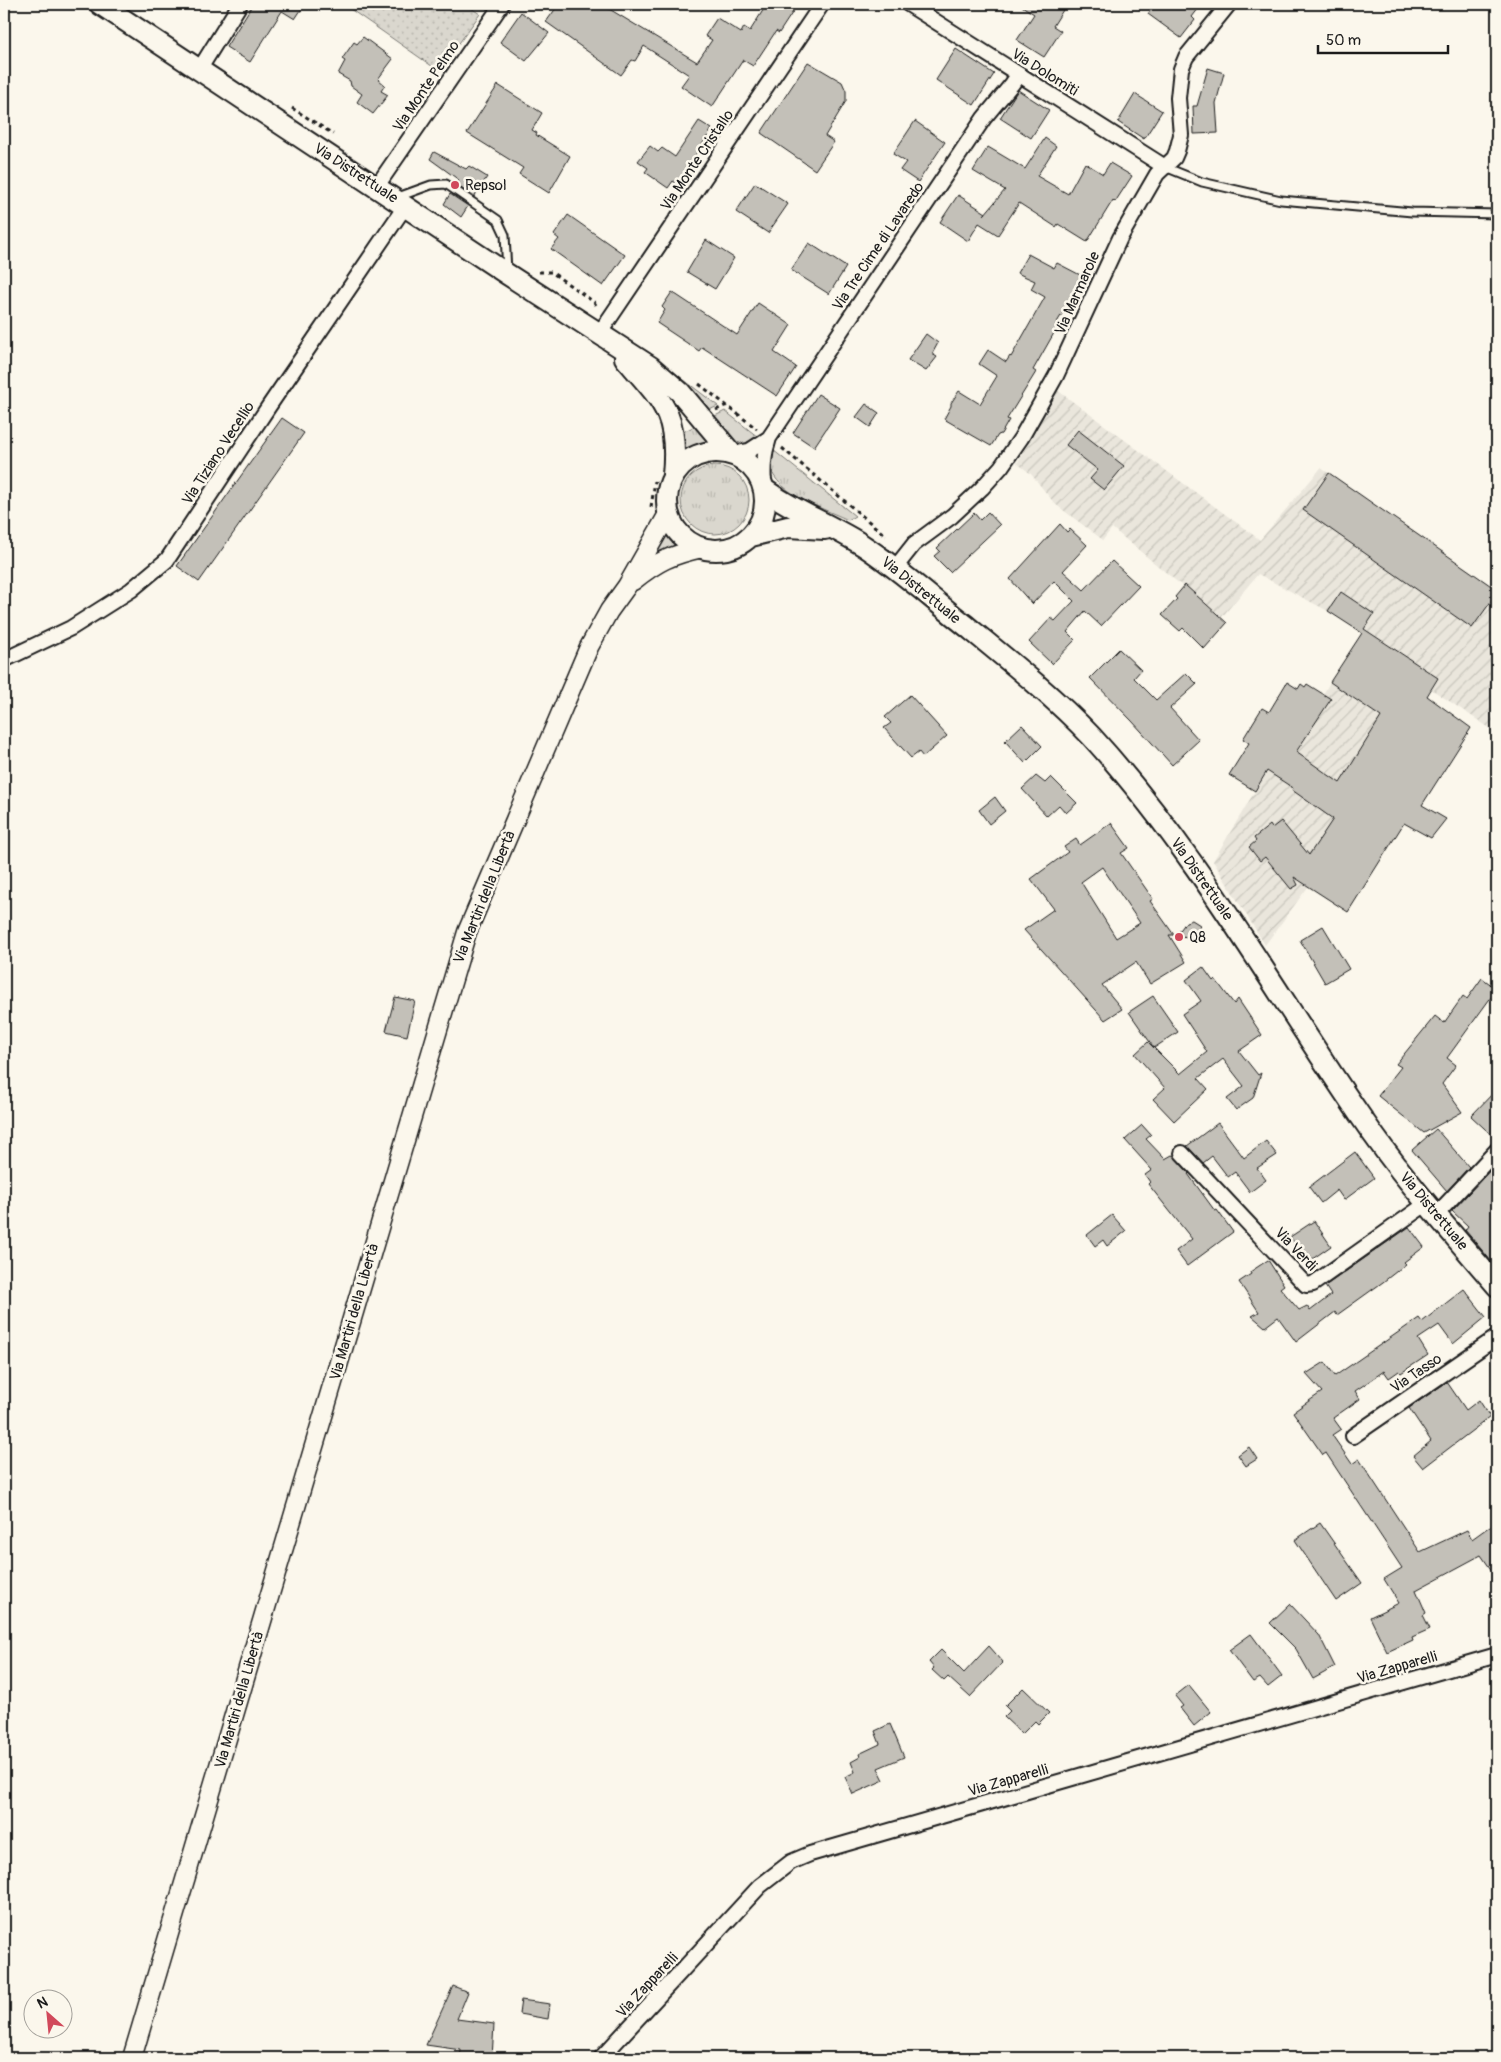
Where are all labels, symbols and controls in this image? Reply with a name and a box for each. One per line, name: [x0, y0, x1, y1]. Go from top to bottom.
scale bar: [1318, 22, 1448, 54]
text: 50 m: [1326, 31, 1361, 50]
street label: Via Monte Pelmo: [389, 37, 464, 136]
street label: Via Dolomiti: [1008, 44, 1082, 101]
street label: Via Monte Cristallo: [657, 106, 738, 214]
street label: Via Distrettuale: [310, 139, 402, 208]
place label: Repsol: [465, 176, 507, 195]
street label: Via Tre Cime di Lavaredo: [828, 178, 929, 314]
marker: Repsol: [449, 179, 461, 191]
street label: Via Marmarole: [1051, 248, 1105, 338]
street label: Via Tiziano Vecellio: [178, 398, 259, 508]
street label: Via Distrettuale: [877, 553, 965, 629]
street label: Via Martiri della Libertà: [449, 828, 520, 966]
street label: Via Distrettuale: [1166, 834, 1237, 925]
place label: Q8: [1189, 928, 1206, 947]
marker: Q8: [1173, 931, 1185, 943]
street label: Via Distrettuale: [1395, 1168, 1472, 1255]
street label: Via Verdi: [1270, 1224, 1321, 1275]
street label: Via Martiri della Libertà: [326, 1241, 383, 1383]
street label: Via Tasso: [1387, 1349, 1446, 1397]
street label: Via Martiri della Libertà: [211, 1629, 268, 1771]
street label: Via Zapparelli: [1355, 1647, 1440, 1688]
street label: Via Zapparelli: [966, 1760, 1051, 1801]
street label: Via Zapparelli: [612, 1948, 683, 2022]
north arrow: [22, 1990, 72, 2040]
text: N: [34, 1993, 50, 2013]

